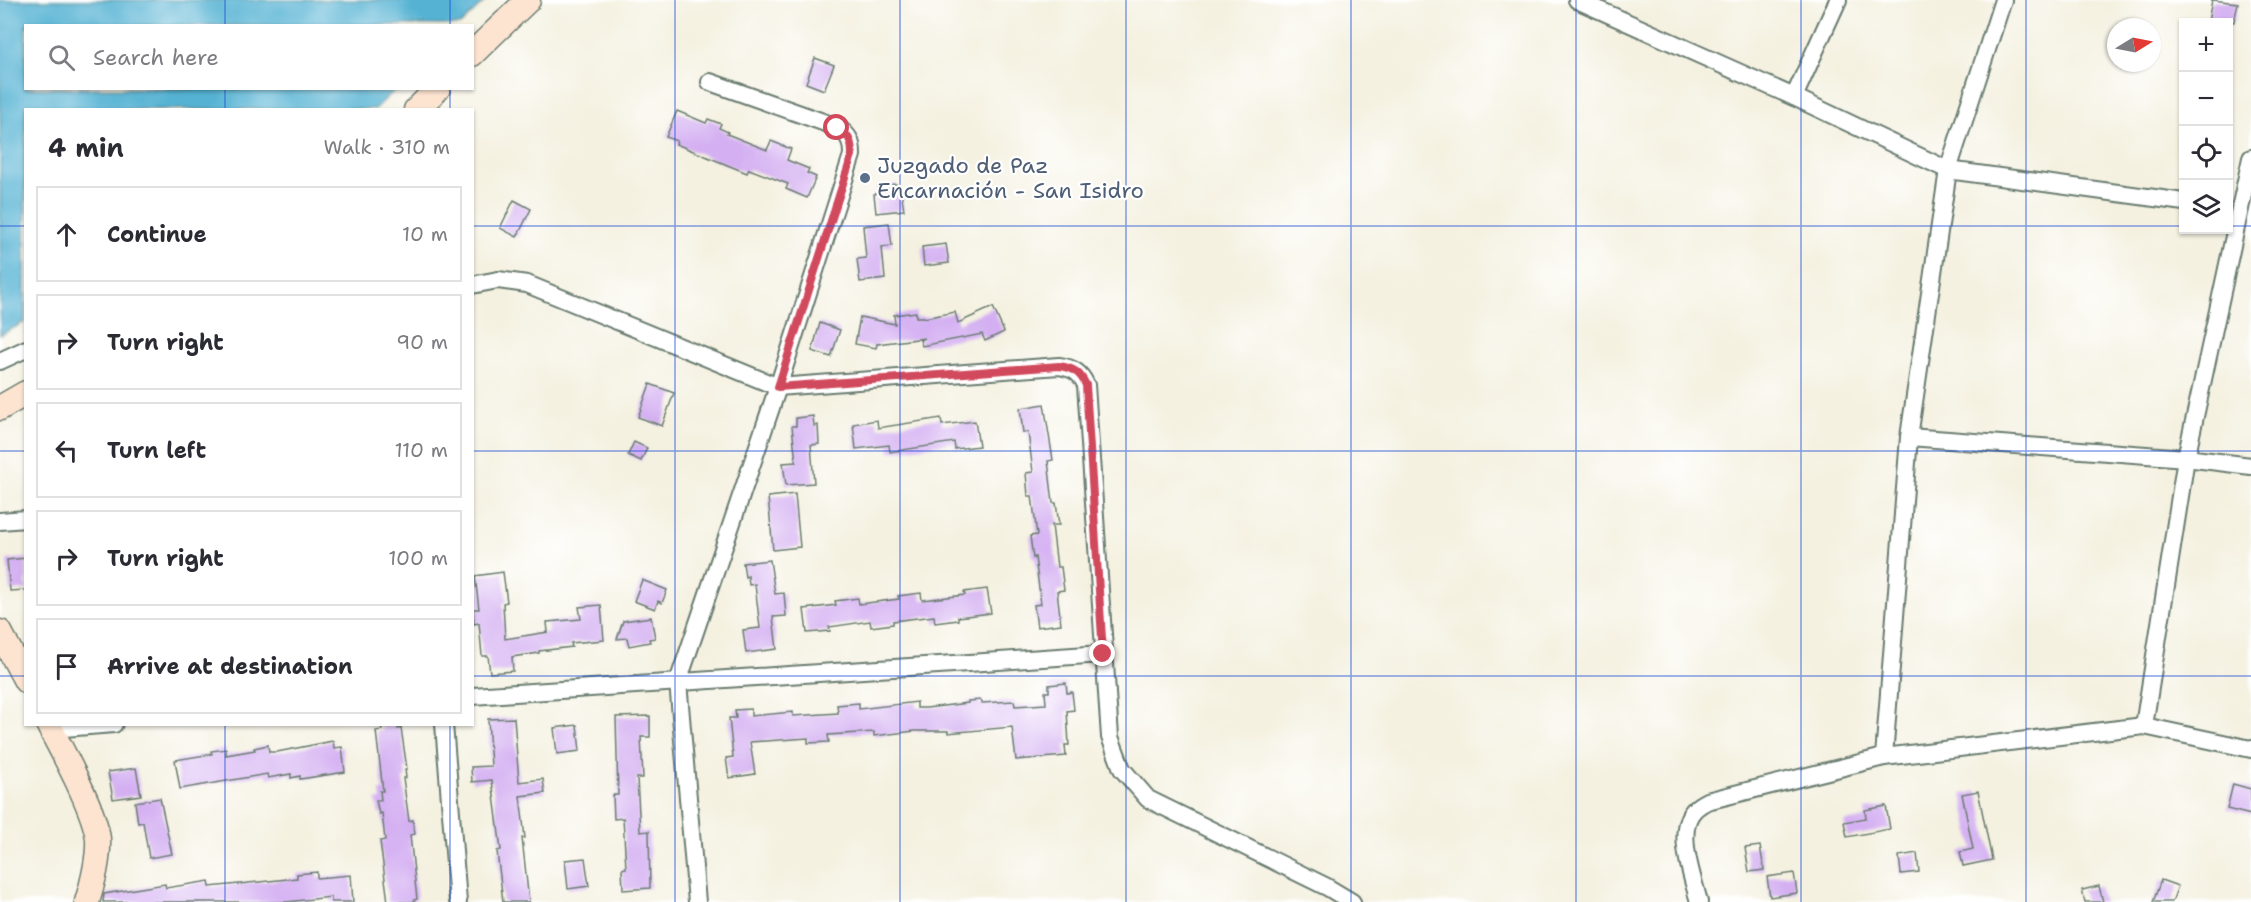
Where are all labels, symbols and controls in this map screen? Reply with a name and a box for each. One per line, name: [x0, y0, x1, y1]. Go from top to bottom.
north arrow: [2107, 18, 2161, 72]
map controls: [2179, 18, 2233, 234]
button: +: [2179, 18, 2233, 72]
search box: [24, 24, 474, 90]
icon: search: [45, 41, 78, 74]
text: Search here: [93, 43, 219, 72]
button: −: [2179, 72, 2233, 126]
route start: [823, 114, 849, 140]
button: locate: [2179, 126, 2233, 180]
text: 4 min: [48, 130, 124, 165]
text: Walk · 310 m: [324, 134, 450, 160]
place label: Juzgado de Paz Encarnación - San Isidro: [877, 151, 1144, 205]
marker: Juzgado de Paz Encarnación - San Isidro: [858, 171, 872, 185]
button: layers: [2179, 180, 2233, 234]
icon: ahead: [50, 218, 83, 251]
text: Continue: [107, 220, 207, 249]
text: 10 m: [402, 221, 448, 247]
icon: right: [50, 326, 83, 359]
text: Turn right: [107, 328, 224, 357]
text: 90 m: [396, 329, 448, 355]
icon: left: [50, 434, 83, 467]
text: Turn left: [107, 436, 206, 465]
text: 110 m: [394, 437, 448, 463]
icon: right: [50, 542, 83, 575]
text: Turn right: [107, 544, 224, 573]
text: 100 m: [388, 545, 448, 571]
route end: [1089, 640, 1115, 666]
icon: arrive: [50, 650, 83, 683]
text: Arrive at destination: [107, 652, 353, 681]

